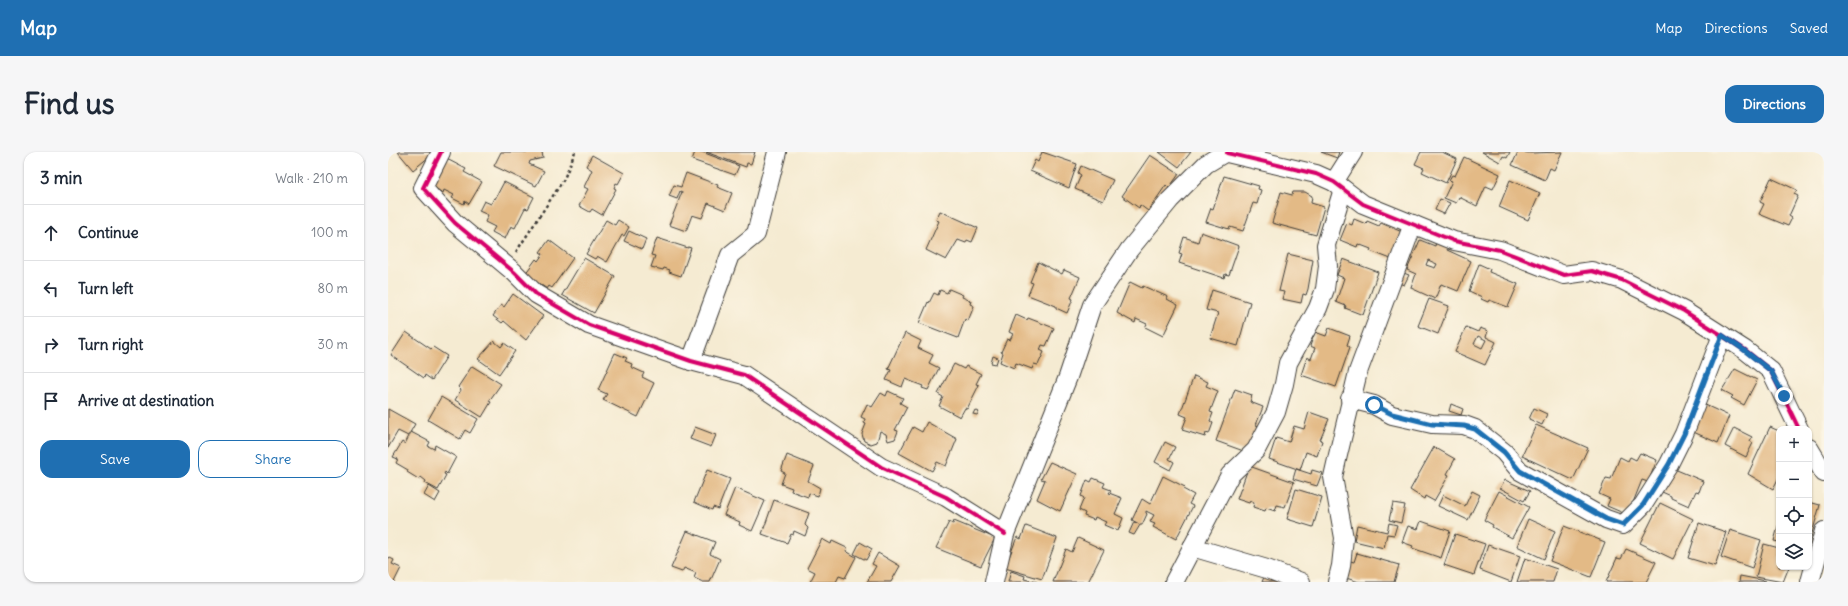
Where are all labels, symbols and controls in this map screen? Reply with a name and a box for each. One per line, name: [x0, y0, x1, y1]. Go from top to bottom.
text: Map: [20, 16, 57, 40]
text: Map: [1655, 19, 1682, 37]
text: Directions: [1704, 19, 1768, 37]
text: Saved: [1790, 19, 1828, 37]
button: Directions: [1725, 85, 1824, 123]
text: Find us: [24, 86, 115, 122]
text: 3 min: [40, 167, 82, 189]
text: Walk · 210 m: [275, 170, 348, 187]
icon: ahead: [40, 222, 62, 244]
text: Continue: [78, 223, 139, 242]
text: 100 m: [311, 224, 348, 241]
icon: left: [40, 278, 62, 300]
text: Turn left: [78, 279, 133, 298]
text: 80 m: [317, 280, 348, 297]
icon: right: [40, 334, 62, 356]
text: Turn right: [78, 335, 143, 354]
text: 30 m: [318, 336, 348, 353]
route end: [1775, 387, 1793, 405]
icon: arrive: [40, 390, 62, 412]
text: Arrive at destination: [78, 391, 214, 410]
route start: [1365, 396, 1383, 414]
map controls: [1776, 426, 1812, 570]
button: +: [1776, 426, 1812, 462]
button: Save: [40, 440, 190, 478]
button: Share: [198, 440, 348, 478]
button: −: [1776, 462, 1812, 498]
button: locate: [1776, 498, 1812, 534]
button: layers: [1776, 534, 1812, 570]

